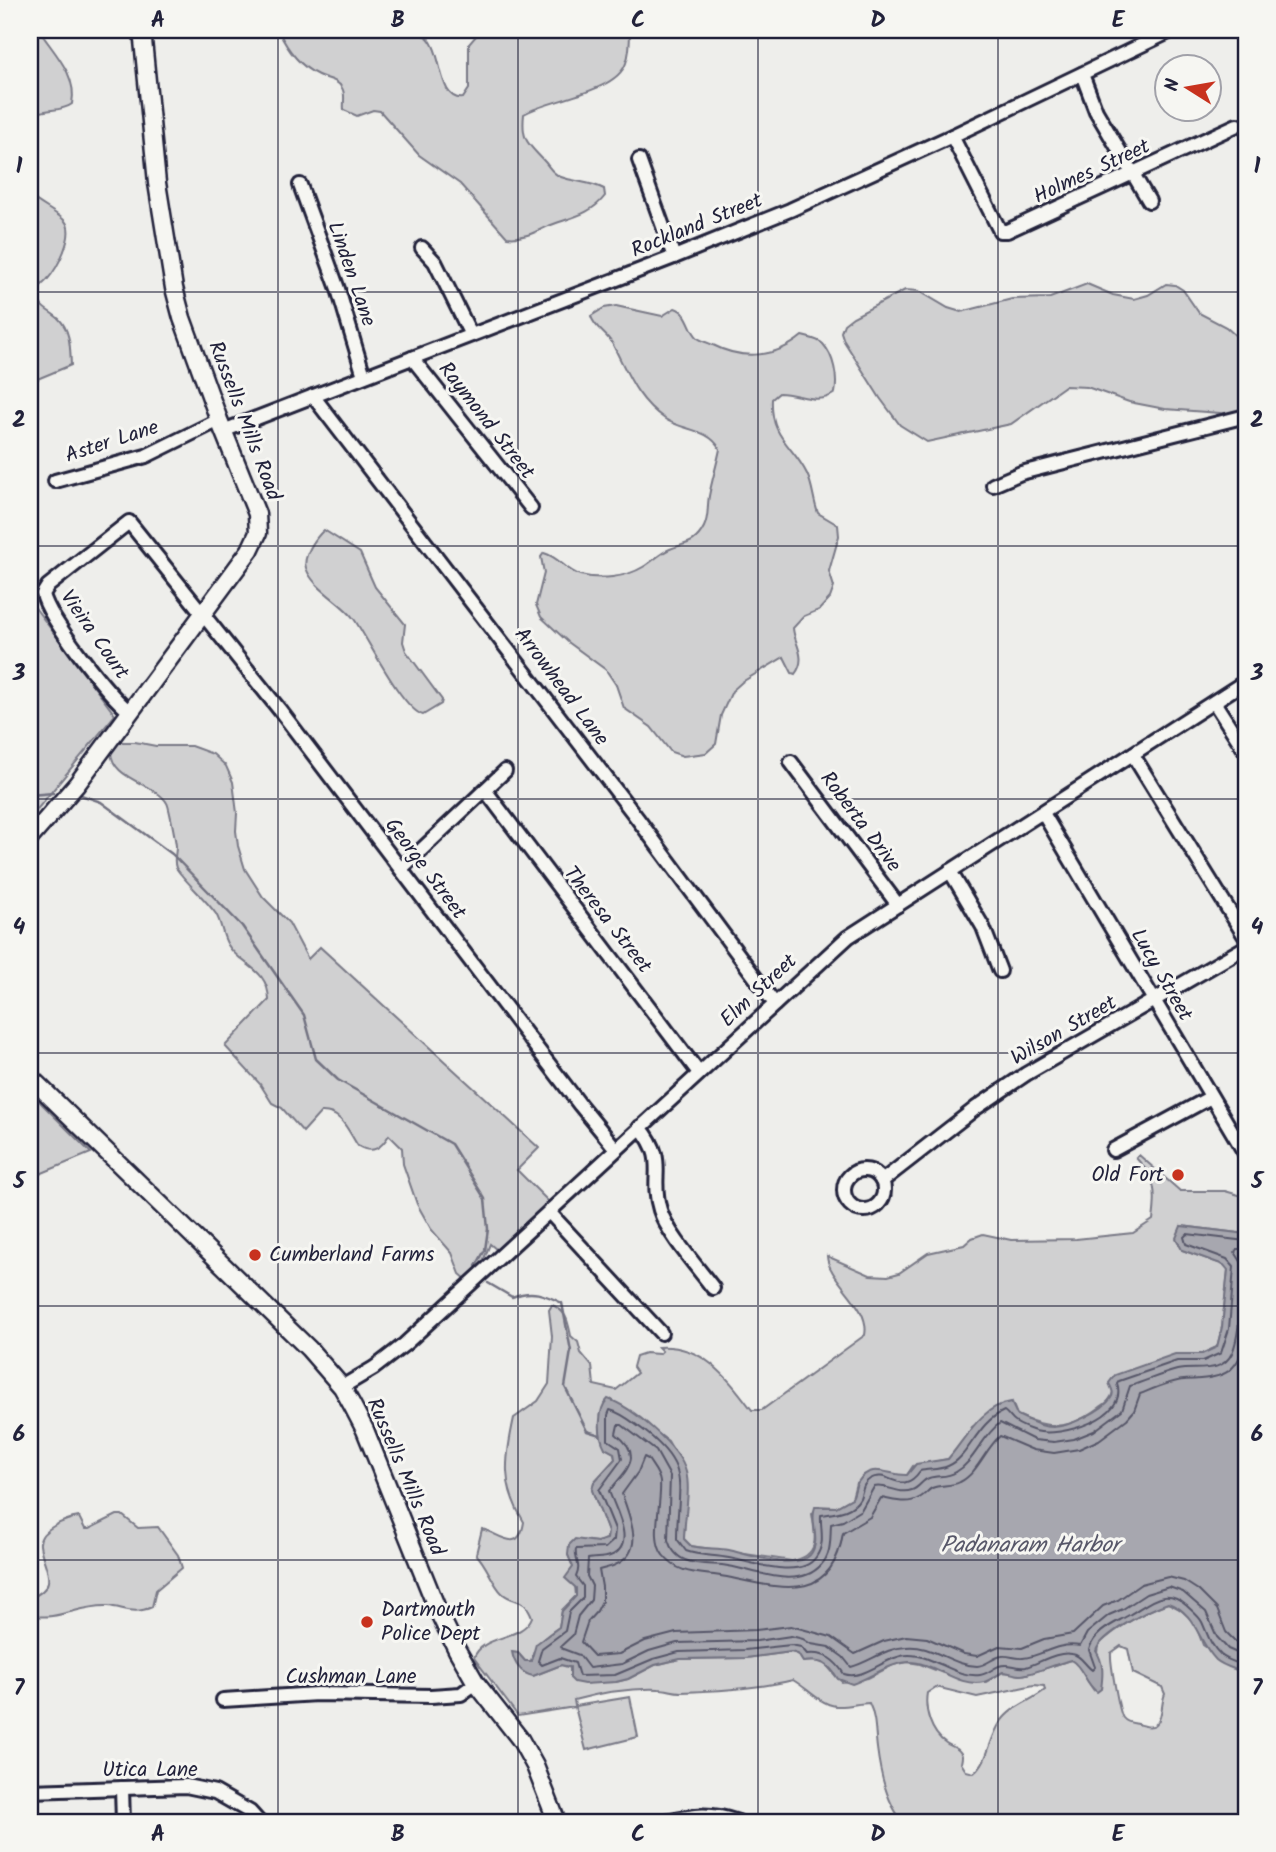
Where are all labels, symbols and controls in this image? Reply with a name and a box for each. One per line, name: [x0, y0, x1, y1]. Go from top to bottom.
text: A: [151, 3, 165, 39]
text: B: [391, 3, 405, 39]
text: C: [631, 3, 645, 39]
text: D: [870, 3, 886, 39]
text: E: [1112, 3, 1126, 39]
north arrow: [1154, 52, 1224, 122]
text: N: [1157, 76, 1189, 94]
street label: Holmes Street: [1028, 130, 1157, 213]
text: 1: [16, 149, 23, 185]
text: 1: [1254, 149, 1261, 185]
street label: Rockland Street: [626, 184, 769, 267]
street label: Linden Lane: [318, 217, 385, 331]
street label: Russells Mills Road: [198, 336, 290, 506]
street label: Raymond Street: [429, 355, 543, 488]
text: 2: [12, 403, 26, 439]
text: 2: [1250, 403, 1264, 439]
street label: Aster Lane: [61, 411, 164, 473]
street label: Vieira Court: [51, 583, 138, 687]
street label: Arrowhead Lane: [505, 620, 617, 754]
text: 3: [12, 656, 26, 692]
text: 3: [1250, 656, 1264, 692]
street label: Roberta Drive: [811, 764, 909, 880]
street label: George Street: [376, 811, 475, 927]
street label: Theresa Street: [554, 859, 660, 982]
text: 4: [13, 910, 26, 946]
text: 4: [1251, 910, 1264, 946]
street label: Lucy Street: [1121, 922, 1201, 1028]
street label: Elm Street: [713, 946, 806, 1036]
street label: Wilson Street: [1005, 987, 1124, 1075]
place label: Old Fort: [1092, 1159, 1165, 1192]
text: 5: [12, 1164, 27, 1200]
text: 5: [1250, 1164, 1265, 1200]
marker: Old Fort: [1170, 1167, 1186, 1183]
place label: Cumberland Farms: [269, 1239, 434, 1272]
marker: Cumberland Farms: [247, 1247, 263, 1263]
street label: Russells Mills Road: [357, 1393, 453, 1562]
text: 6: [13, 1417, 25, 1453]
text: 6: [1251, 1417, 1263, 1453]
water label: Padanaram Harbor: [941, 1528, 1124, 1564]
place label: Dartmouth Police Dept: [381, 1594, 481, 1651]
marker: Dartmouth Police Dept: [359, 1614, 375, 1630]
street label: Cushman Lane: [285, 1661, 417, 1694]
text: 7: [14, 1671, 26, 1707]
text: 7: [1252, 1671, 1264, 1707]
street label: Utica Lane: [102, 1754, 198, 1787]
text: A: [151, 1817, 165, 1852]
text: B: [391, 1817, 405, 1852]
text: C: [631, 1817, 645, 1852]
text: D: [870, 1817, 886, 1852]
text: E: [1112, 1817, 1126, 1852]

